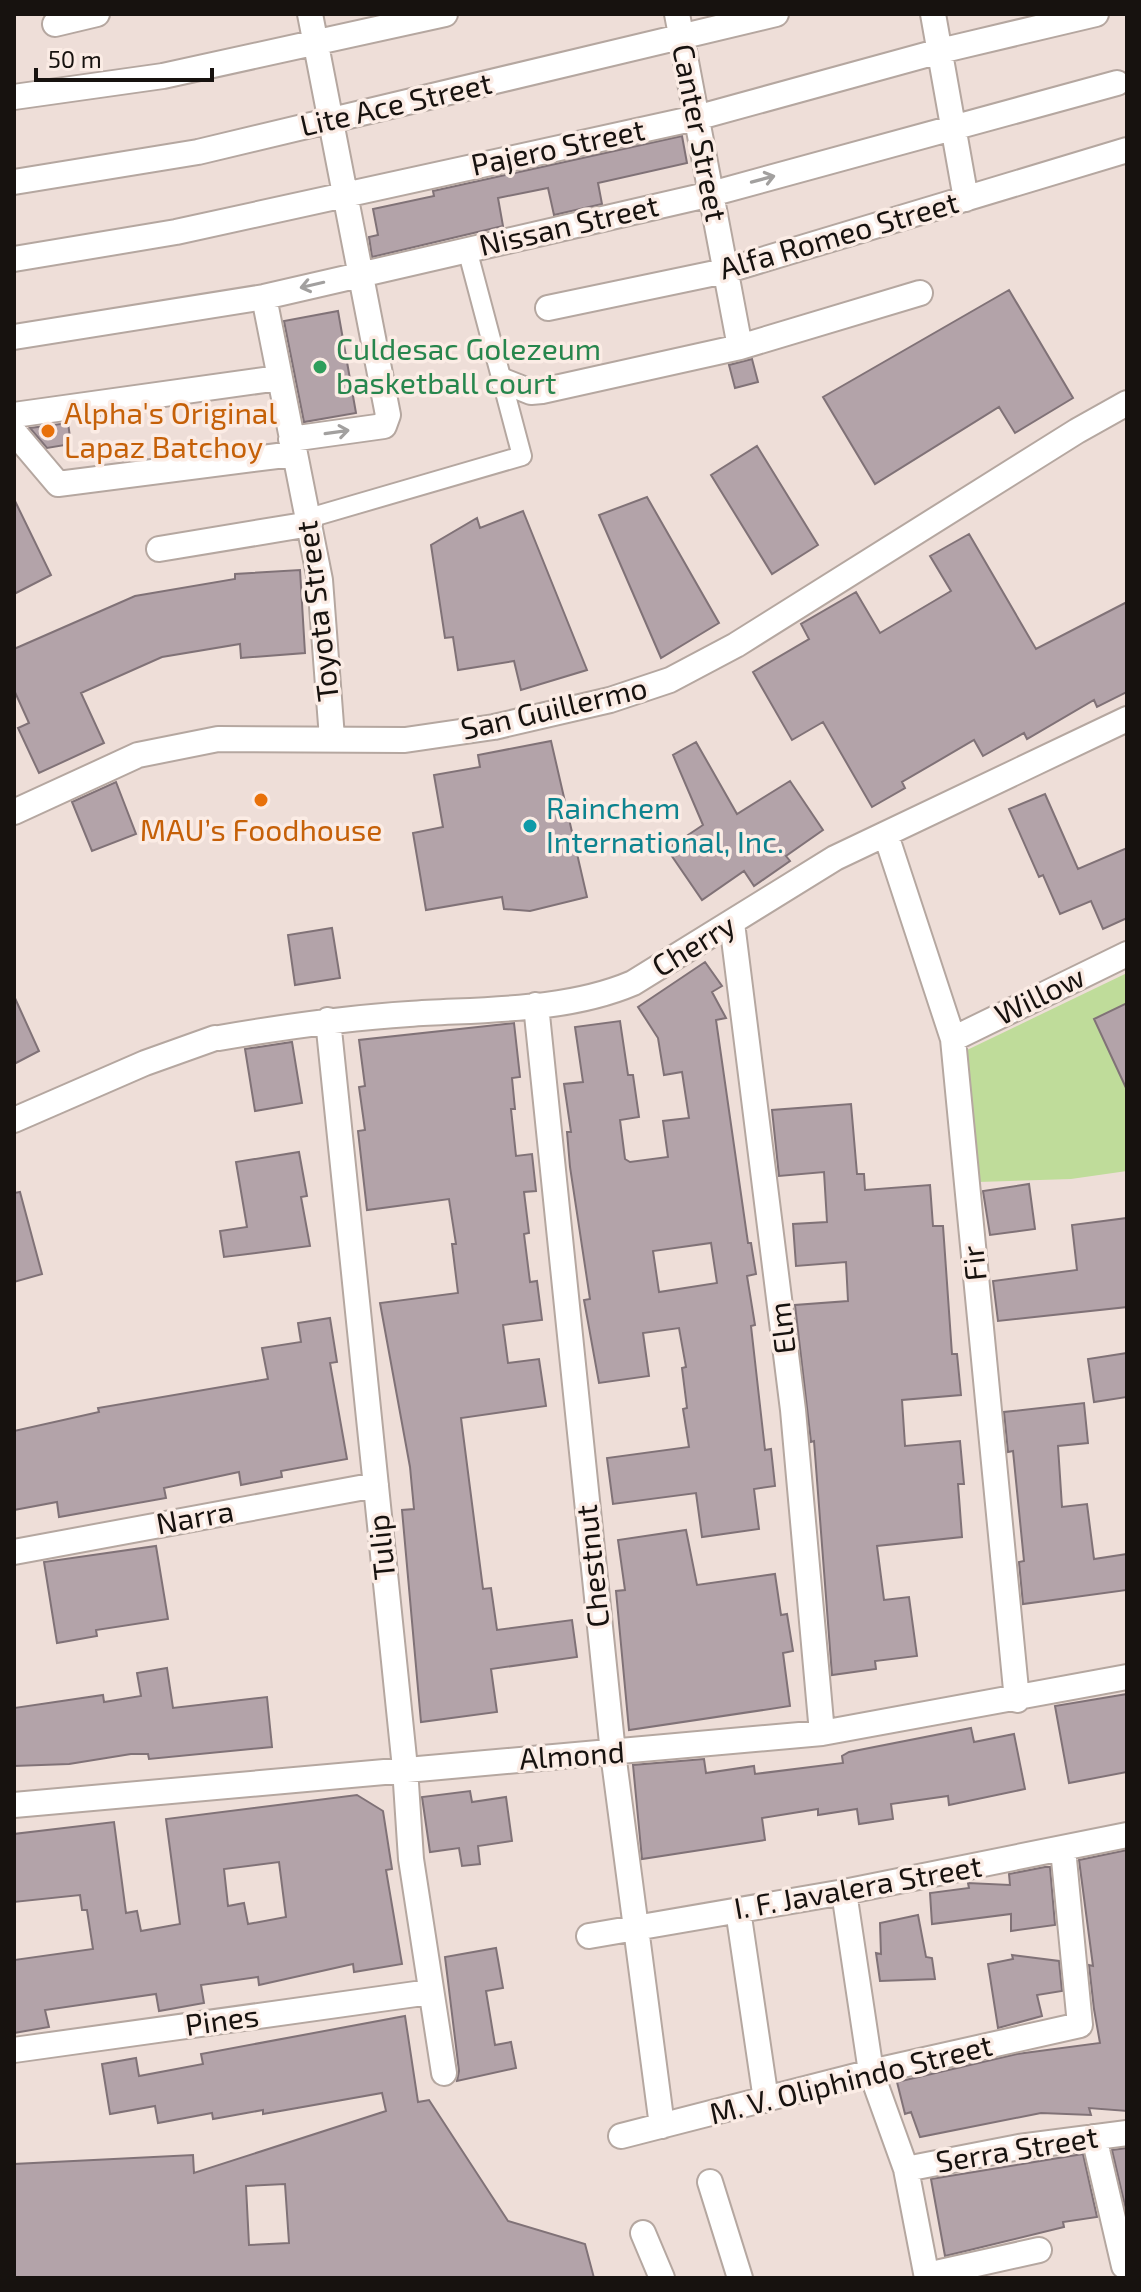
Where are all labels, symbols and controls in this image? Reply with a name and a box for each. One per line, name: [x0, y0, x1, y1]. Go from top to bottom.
scale bar: [36, 32, 212, 82]
street label: Canter Street: [666, 41, 736, 224]
text: 50 m: [48, 44, 102, 73]
street label: Lite Ace Street: [296, 64, 495, 143]
street label: Pajero Street: [468, 110, 648, 182]
one-way arrow: [750, 171, 775, 186]
street label: Alfa Romeo Street: [715, 183, 962, 285]
street label: Nissan Street: [475, 186, 662, 262]
one-way arrow: [300, 279, 326, 294]
place label: Culdesac Golezeum basketball court: [336, 330, 601, 400]
marker: Culdesac Golezeum basketball court: [311, 358, 329, 376]
place label: Alpha's Original Lapaz Batchoy: [64, 394, 277, 464]
marker: Alpha's Original Lapaz Batchoy: [39, 422, 57, 440]
one-way arrow: [324, 424, 349, 439]
street label: Toyota Street: [287, 519, 345, 704]
street label: San Guillermo: [457, 668, 650, 746]
place label: Rainchem International, Inc.: [546, 789, 784, 859]
marker: MAU’s Foodhouse: [252, 791, 270, 809]
place label: MAU’s Foodhouse: [140, 811, 382, 847]
marker: Rainchem International, Inc.: [521, 817, 539, 835]
street label: Cherry: [645, 905, 741, 983]
street label: Willow: [988, 957, 1090, 1031]
street label: Fir: [953, 1244, 993, 1283]
street label: Elm: [760, 1300, 802, 1356]
street label: Narra: [153, 1492, 236, 1541]
street label: Chestnut: [567, 1503, 615, 1629]
street label: Tulip: [359, 1513, 401, 1582]
street label: Almond: [518, 1732, 626, 1776]
street label: I. F. Javalera Street: [731, 1847, 984, 1926]
street label: Pines: [183, 1996, 261, 2042]
street label: M. V. Oliphindo Street: [705, 2026, 996, 2131]
street label: Serra Street: [933, 2117, 1100, 2179]

